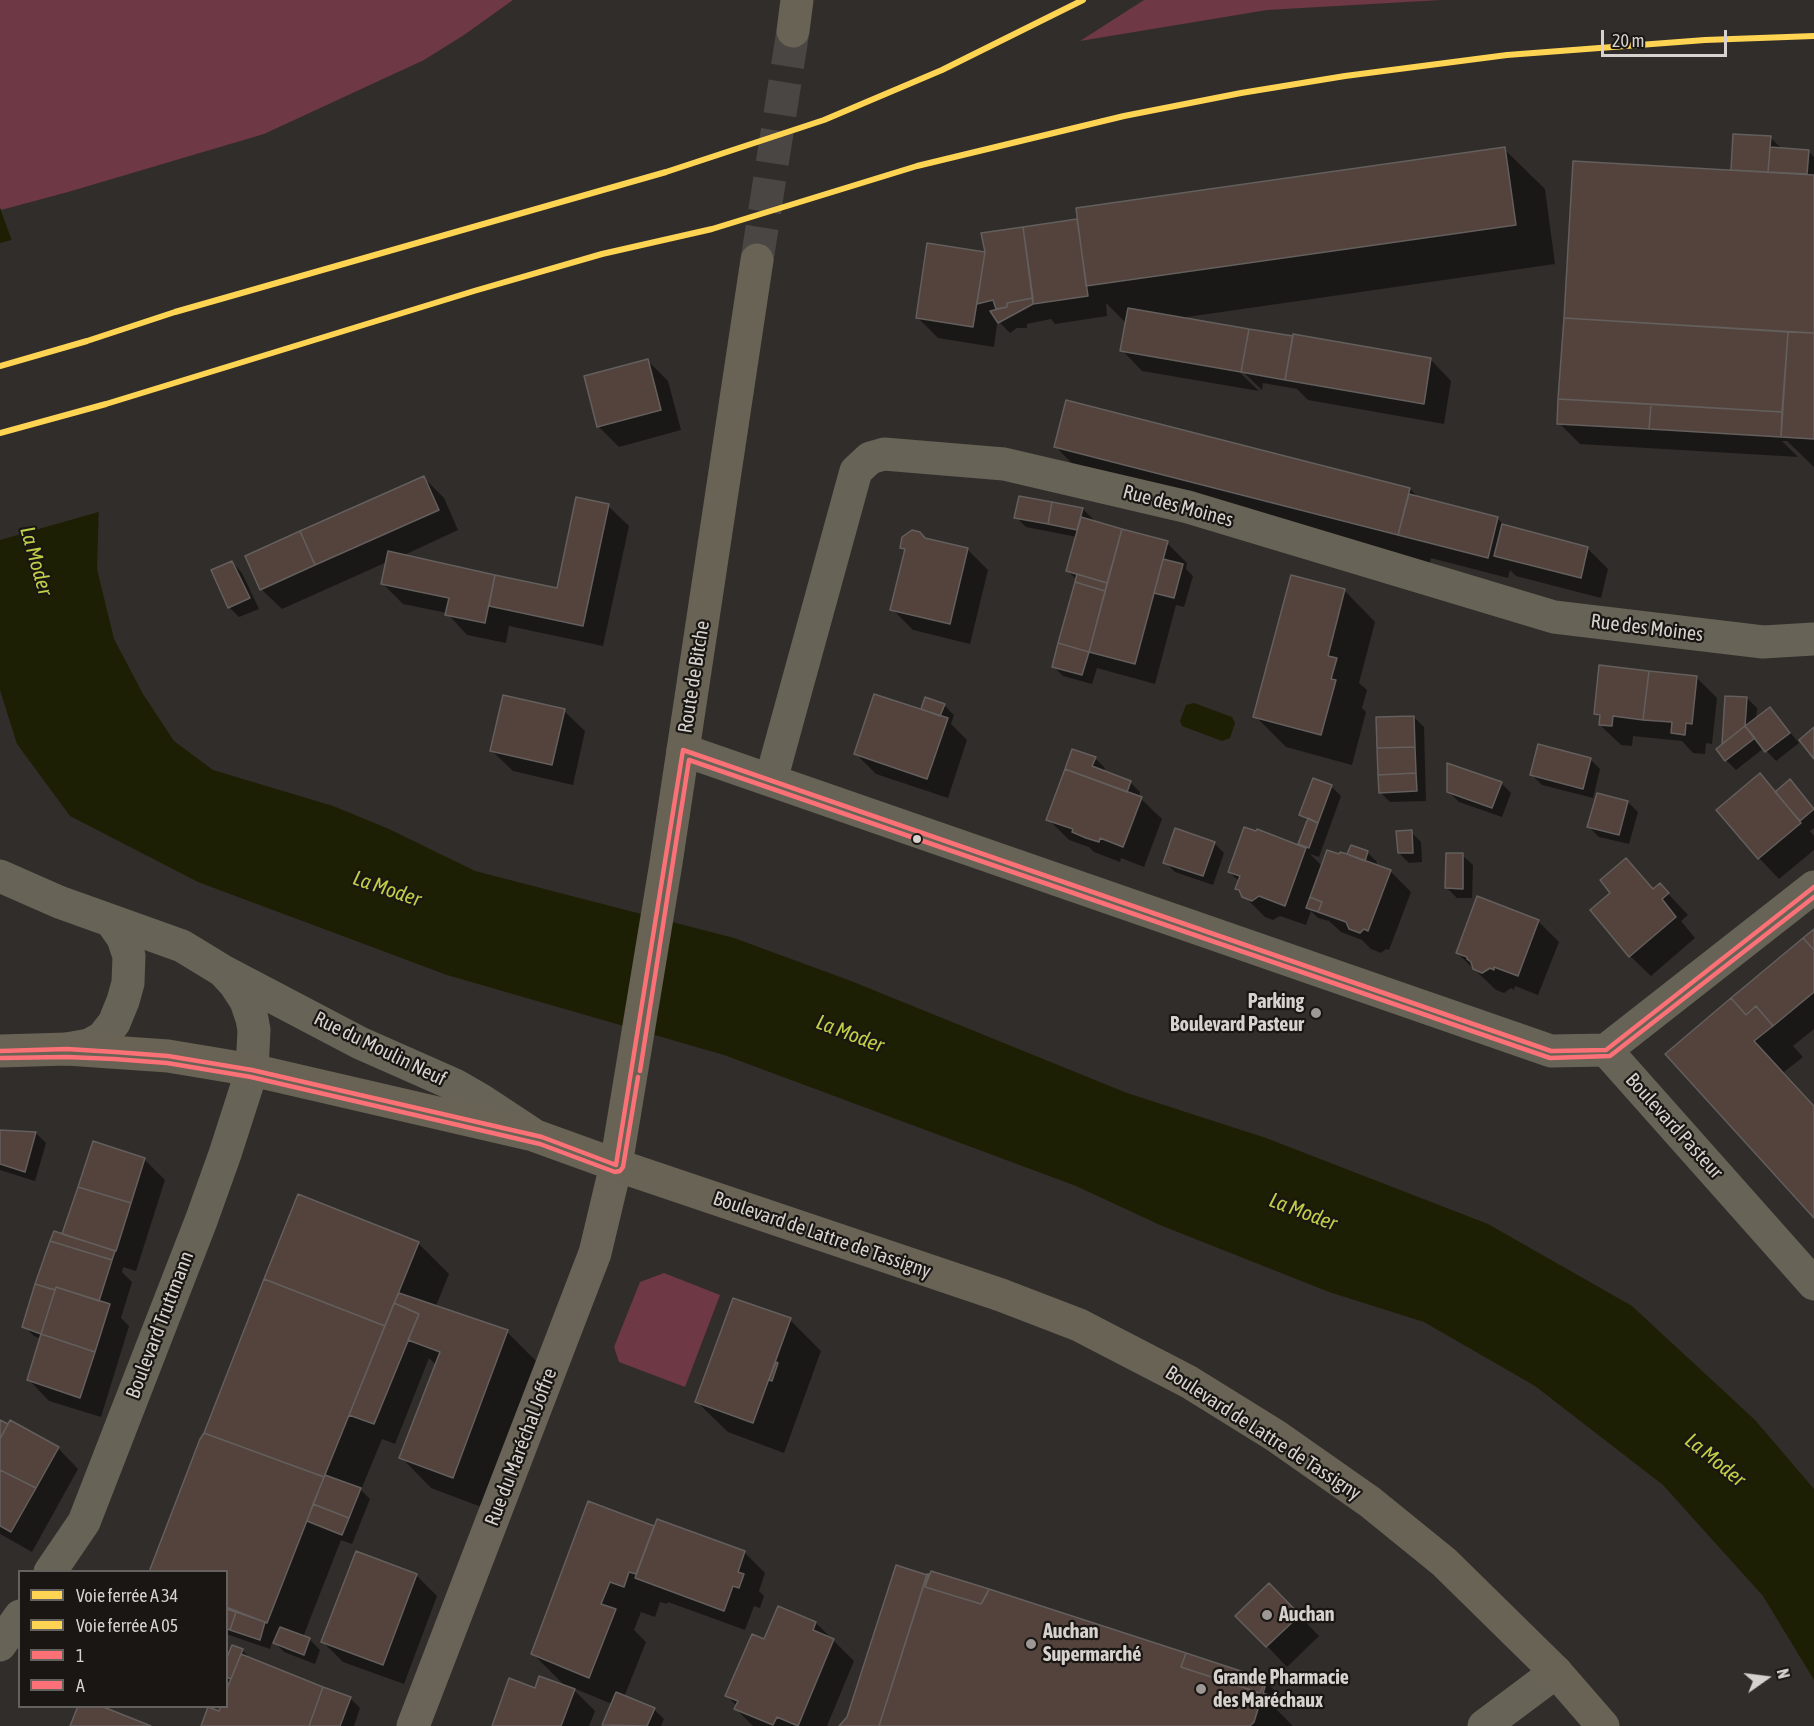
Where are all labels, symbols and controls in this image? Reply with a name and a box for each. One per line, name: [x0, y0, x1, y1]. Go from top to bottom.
scale bar: [1604, 18, 1730, 56]
text: 20 m: [1612, 30, 1644, 51]
street label: Rue des Moines: [1120, 480, 1236, 532]
water label: La Moder: [14, 524, 58, 598]
street label: Rue des Moines: [1589, 609, 1705, 647]
street label: Route de Bitche: [673, 619, 715, 735]
unlabelled marker: [911, 833, 923, 845]
water label: La Moder: [350, 866, 424, 912]
place label: Parking Boulevard Pasteur: [1170, 990, 1304, 1037]
marker: Parking Boulevard Pasteur: [1309, 1006, 1323, 1020]
street label: Rue du Moulin Neuf: [310, 1007, 450, 1091]
water label: La Moder: [813, 1010, 887, 1058]
street label: Boulevard Pasteur: [1620, 1068, 1728, 1184]
street label: Boulevard de Lattre de Tassigny: [710, 1186, 934, 1284]
water label: La Moder: [1266, 1188, 1340, 1236]
street label: Boulevard Truttmann: [121, 1248, 199, 1402]
street label: Boulevard de Lattre de Tassigny: [1161, 1361, 1365, 1505]
street label: Rue du Maréchal Joffre: [480, 1365, 562, 1529]
water label: La Moder: [1680, 1428, 1750, 1492]
legend: [18, 1570, 228, 1708]
text: Voie ferrée A 34: [76, 1585, 178, 1606]
place label: Auchan: [1279, 1603, 1335, 1627]
marker: Auchan: [1260, 1608, 1274, 1622]
text: Voie ferrée A 05: [76, 1615, 178, 1636]
place label: Auchan Supermarché: [1043, 1620, 1141, 1667]
marker: Auchan Supermarché: [1024, 1637, 1038, 1651]
text: 1: [76, 1645, 84, 1666]
north arrow: [1736, 1648, 1796, 1708]
place label: Grande Pharmacie des Maréchaux: [1213, 1666, 1349, 1713]
text: N: [1774, 1667, 1793, 1680]
text: A: [76, 1675, 85, 1696]
marker: Grande Pharmacie des Maréchaux: [1194, 1682, 1208, 1696]

